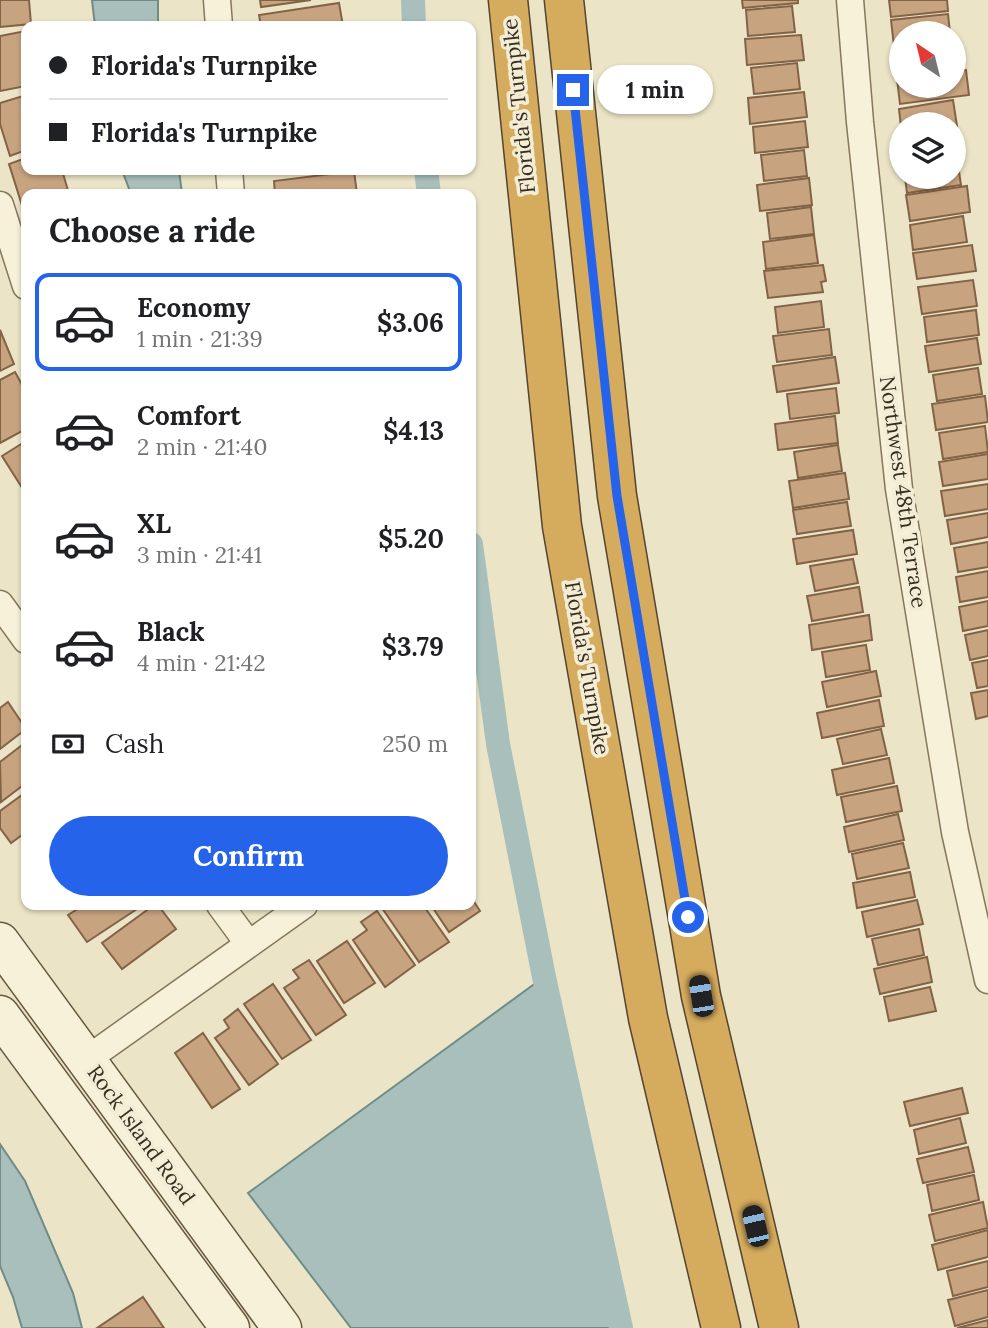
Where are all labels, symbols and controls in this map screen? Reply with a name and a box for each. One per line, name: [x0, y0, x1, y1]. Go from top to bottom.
street label: Florida's Turnpike: [496, 17, 541, 195]
north arrow: [889, 21, 966, 98]
map controls: [889, 21, 966, 189]
text: Florida's Turnpike: [91, 49, 317, 82]
callout: 1 min: [598, 66, 713, 114]
route end: [557, 74, 589, 106]
text: 1 min: [626, 75, 684, 104]
button: layers: [889, 112, 966, 189]
text: Florida's Turnpike: [91, 116, 317, 149]
text: Choose a ride: [49, 210, 256, 251]
icon: car: [53, 291, 116, 354]
text: Economy: [137, 291, 250, 324]
text: $3.06: [377, 306, 444, 339]
text: 1 min · 21:39: [137, 324, 263, 353]
street label: Northwest 48th Terrace: [874, 374, 933, 610]
icon: car: [53, 399, 116, 462]
text: Comfort: [137, 399, 241, 432]
text: $4.13: [383, 414, 444, 447]
text: 2 min · 21:40: [137, 432, 267, 461]
icon: car: [53, 507, 116, 570]
text: XL: [137, 507, 171, 540]
text: $5.20: [378, 522, 444, 555]
text: 3 min · 21:41: [137, 540, 262, 569]
street label: Florida's Turnpike: [559, 579, 616, 757]
icon: car: [53, 615, 116, 678]
text: Black: [137, 615, 205, 648]
text: $3.79: [382, 630, 444, 663]
text: 4 min · 21:42: [137, 648, 266, 677]
icon: cash: [49, 725, 87, 763]
text: Cash: [105, 727, 164, 760]
text: 250 m: [382, 729, 448, 758]
button: Confirm: [49, 816, 448, 896]
route start: [672, 901, 704, 933]
car: [688, 974, 715, 1018]
street label: Rock Island Road: [82, 1060, 201, 1210]
car: [741, 1203, 770, 1249]

